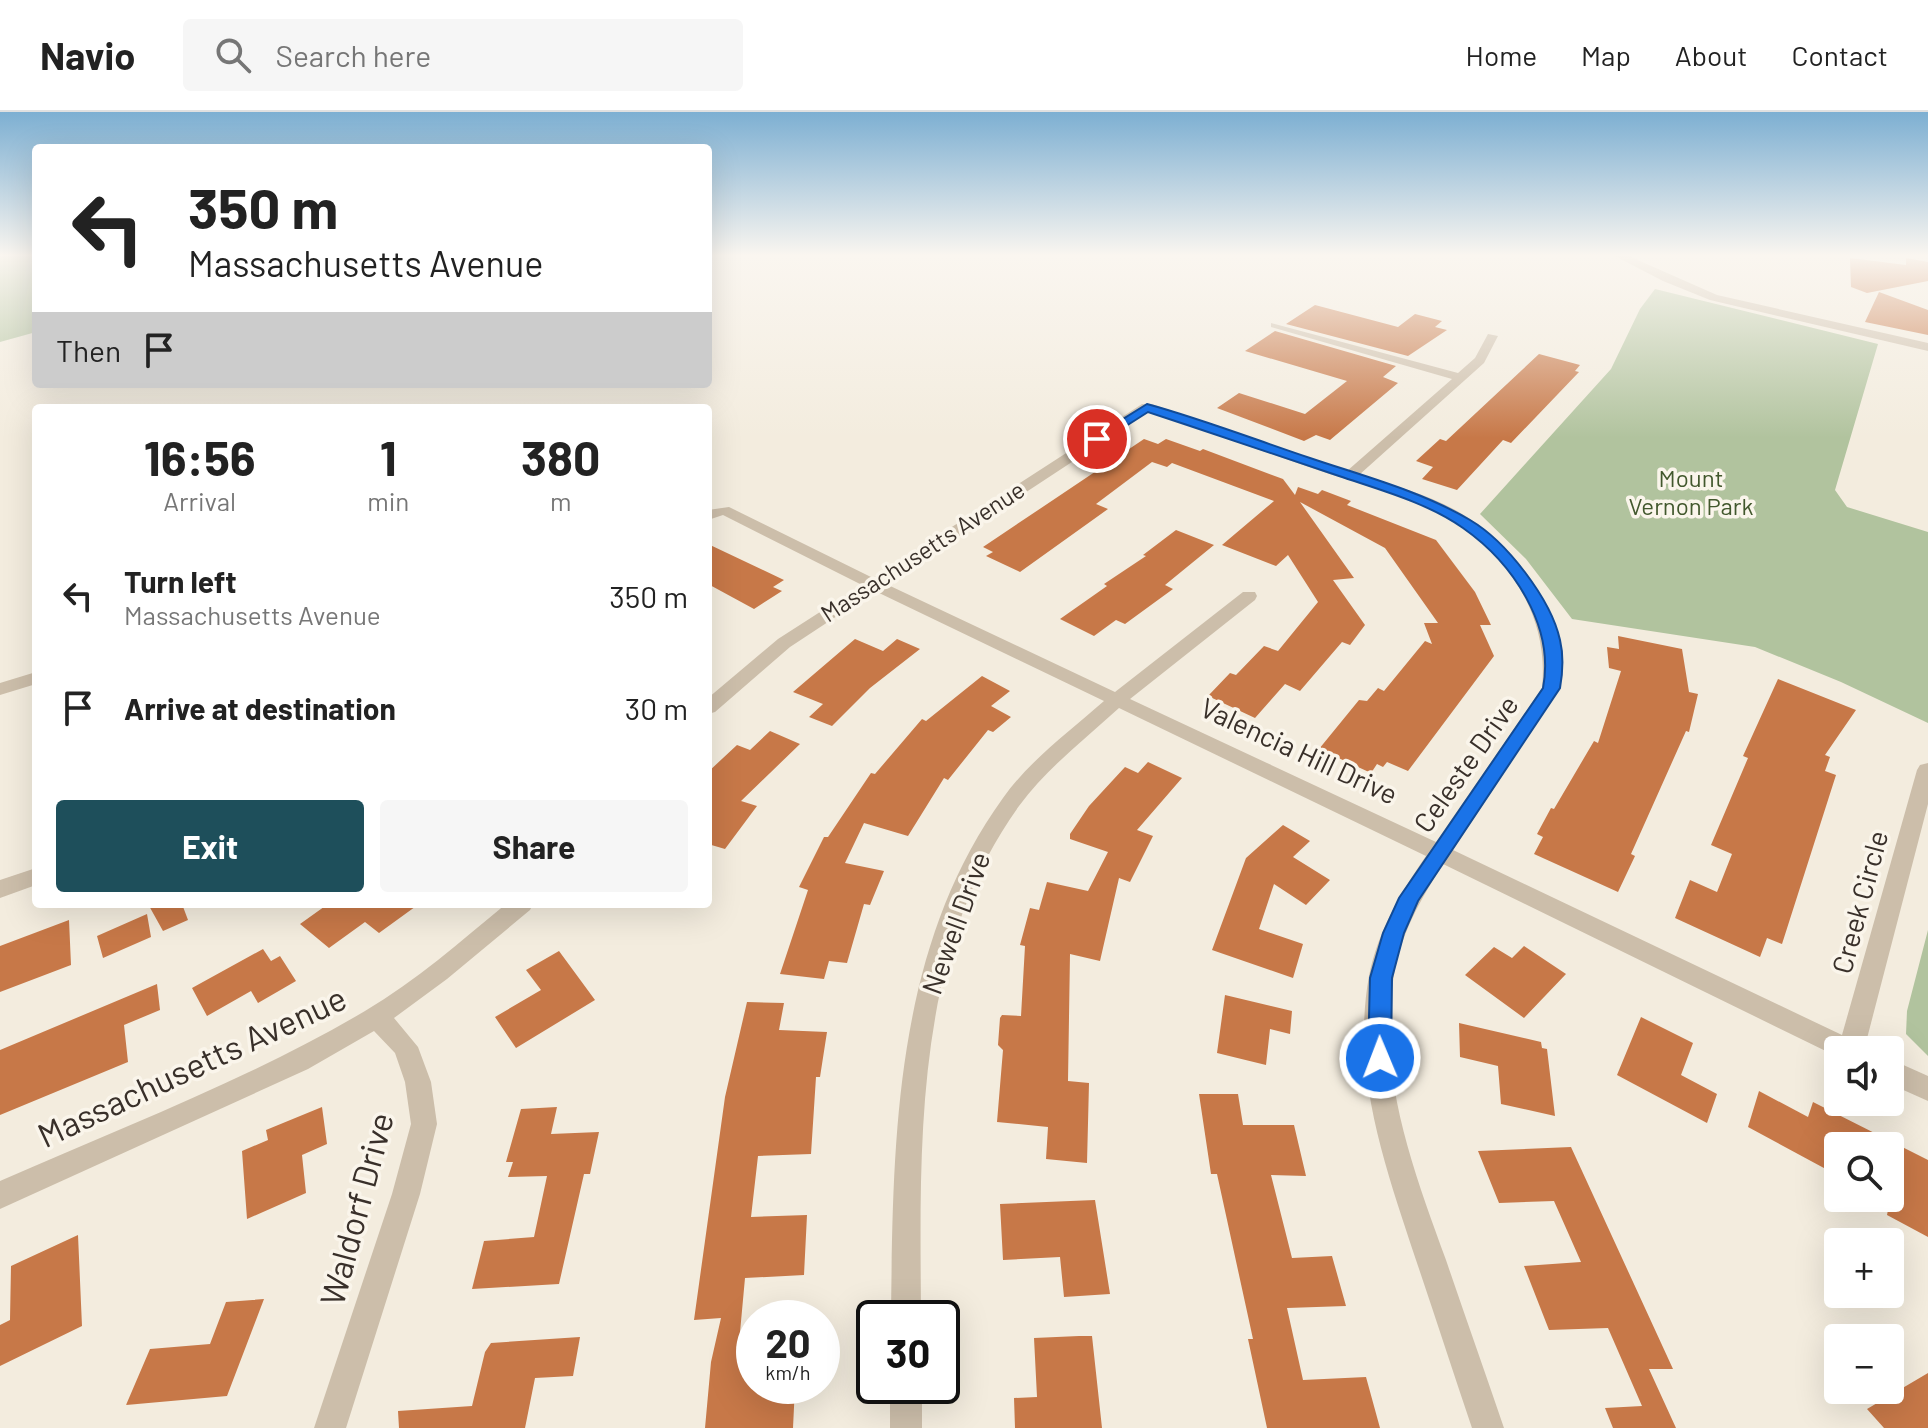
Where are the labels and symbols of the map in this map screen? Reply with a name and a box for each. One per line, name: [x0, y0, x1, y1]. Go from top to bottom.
pin: [1063, 405, 1131, 473]
park label: Mount Vernon Park: [1628, 463, 1754, 520]
street label: Massachusetts Avenue: [815, 474, 1029, 627]
street label: Celeste Drive: [1406, 689, 1525, 838]
street label: Valencia Hill Drive: [1195, 690, 1403, 811]
street label: Creek Circle: [1824, 827, 1894, 977]
street label: Newell Drive: [914, 847, 997, 998]
street label: Massachusetts Avenue: [31, 976, 352, 1155]
position arrow: [1338, 1016, 1422, 1100]
street label: Waldorf Drive: [310, 1108, 401, 1310]
speed limit sign: 30: [856, 1300, 960, 1404]

